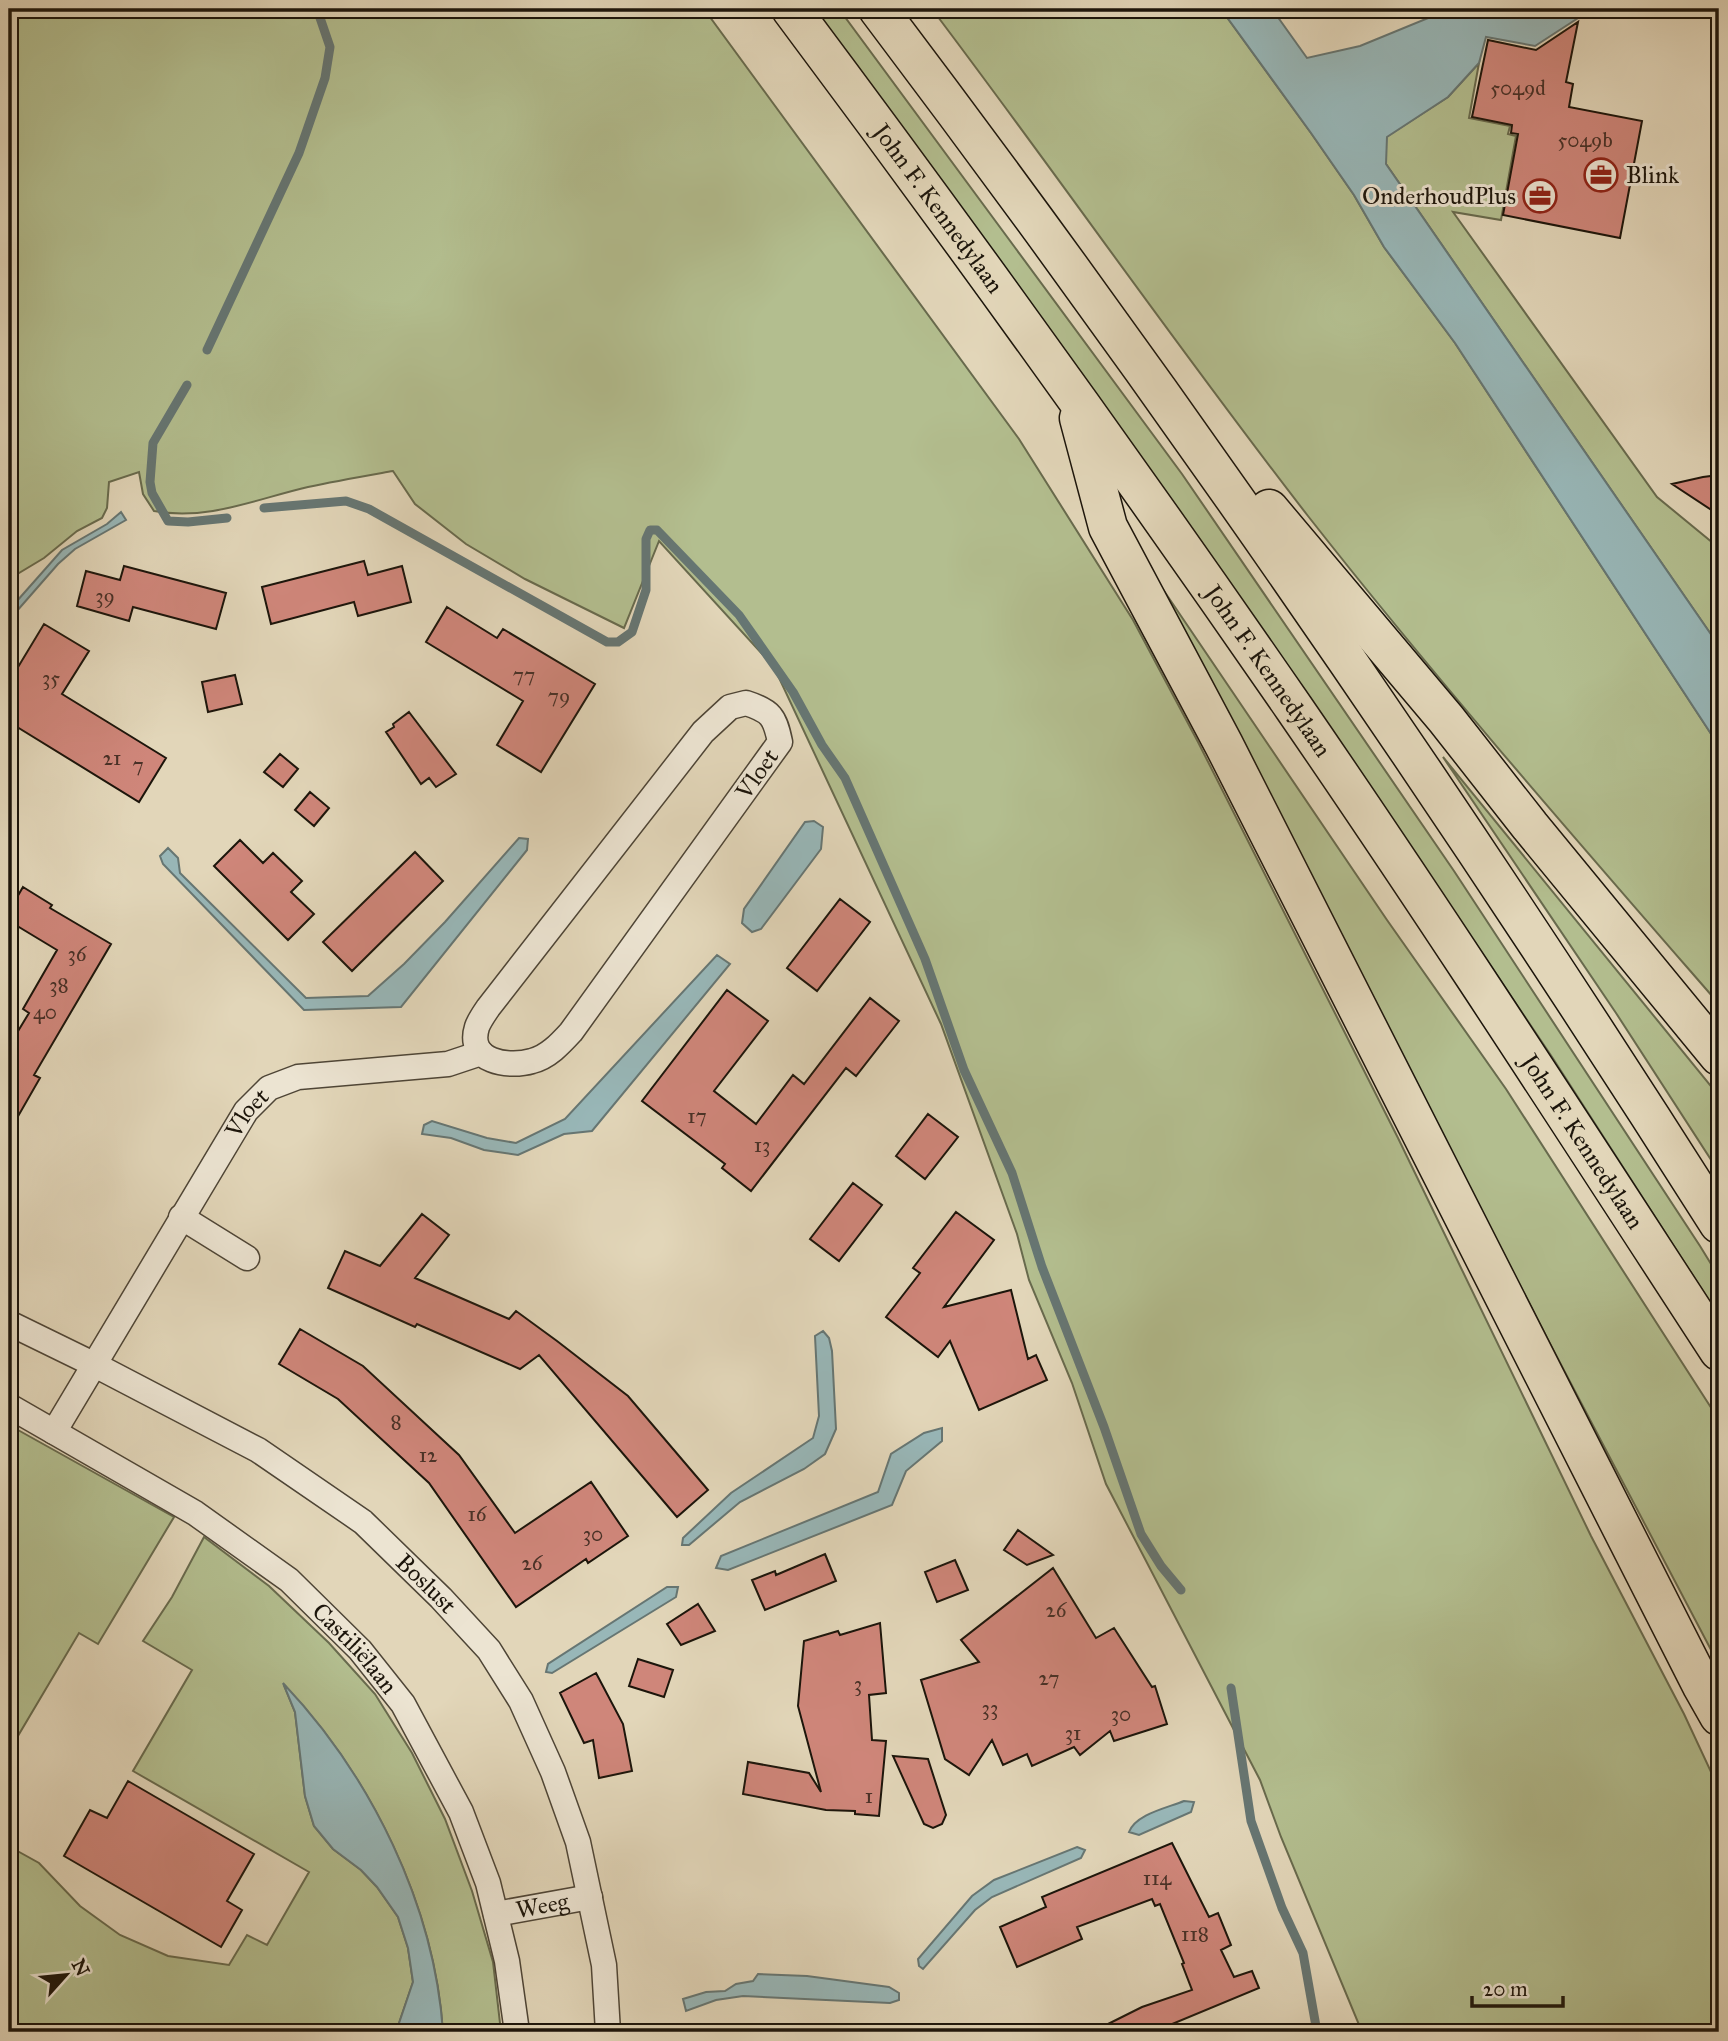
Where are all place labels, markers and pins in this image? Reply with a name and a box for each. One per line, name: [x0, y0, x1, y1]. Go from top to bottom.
office icon: Blink: [1582, 156, 1620, 194]
place label: Blink: [1626, 160, 1680, 190]
office icon: OnderhoudPlus: [1521, 177, 1559, 215]
place label: OnderhoudPlus: [1362, 181, 1516, 211]

